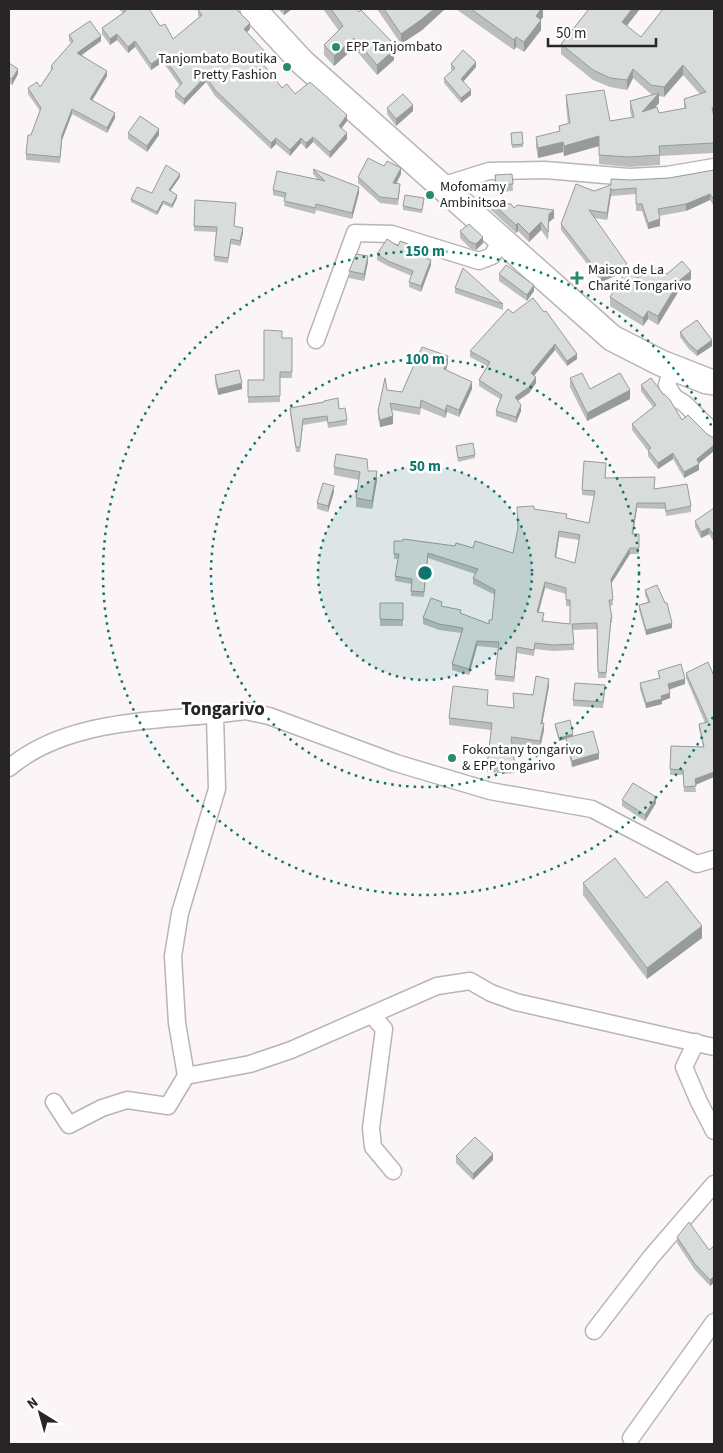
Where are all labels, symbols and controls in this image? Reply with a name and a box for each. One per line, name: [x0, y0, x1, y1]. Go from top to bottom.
scale bar: [548, 15, 656, 47]
text: 50 m: [556, 23, 586, 44]
place label: EPP Tanjombato: [346, 37, 442, 57]
marker: EPP Tanjombato: [330, 41, 342, 53]
place label: Tanjombato Boutika Pretty Fashion: [158, 49, 277, 85]
marker: Tanjombato Boutika Pretty Fashion: [281, 61, 293, 73]
place label: Mofomamy Ambinitsoa: [440, 177, 507, 213]
marker: Mofomamy Ambinitsoa: [424, 189, 436, 201]
text: 150 m: [405, 241, 445, 262]
place label: Maison de La Charité Tongarivo: [588, 260, 691, 296]
marker: Maison de La Charité Tongarivo: [570, 271, 584, 285]
text: 100 m: [405, 349, 445, 370]
text: 50 m: [409, 456, 441, 477]
centre of rings: [416, 564, 434, 582]
district label: Tongarivo: [181, 696, 265, 723]
place label: Fokontany tongarivo & EPP tongarivo: [462, 740, 583, 776]
marker: Fokontany tongarivo & EPP tongarivo: [446, 752, 458, 764]
north arrow: [15, 1388, 65, 1438]
text: N: [23, 1393, 43, 1414]

